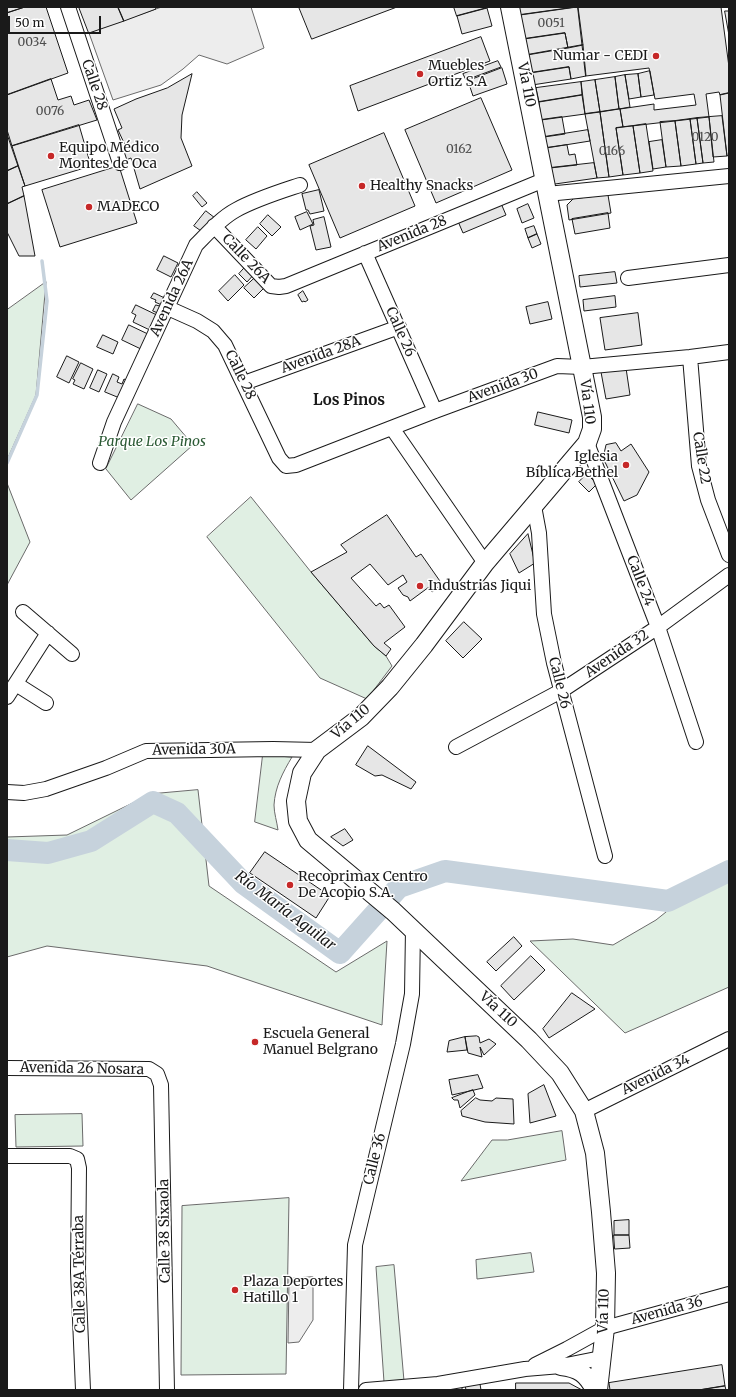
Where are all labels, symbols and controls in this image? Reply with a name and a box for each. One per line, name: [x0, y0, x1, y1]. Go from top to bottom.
scale bar: [10, 8, 103, 34]
text: 50 m: [15, 15, 44, 30]
house number: 0051: [537, 17, 565, 31]
house number: 0034: [17, 36, 47, 50]
place label: Numar - CEDI: [553, 48, 648, 64]
marker: Numar - CEDI: [651, 51, 661, 61]
street label: Calle 28: [77, 57, 111, 113]
place label: Muebles Ortiz S.A: [428, 58, 487, 90]
street label: Vía 110: [513, 61, 539, 109]
marker: Muebles Ortiz S.A: [415, 69, 425, 79]
house number: 0076: [36, 105, 64, 119]
house number: 0120: [691, 131, 719, 145]
place label: Equipo Médico Montes de Oca: [59, 140, 159, 172]
house number: 0162: [446, 143, 472, 157]
house number: 0166: [599, 145, 625, 159]
marker: Equipo Médico Montes de Oca: [46, 151, 56, 161]
place label: Healthy Snacks: [370, 178, 473, 194]
marker: Healthy Snacks: [357, 181, 367, 191]
place label: MADECO: [97, 199, 159, 215]
marker: MADECO: [84, 202, 94, 212]
street label: Avenida 28: [375, 212, 449, 256]
street label: Calle 26A: [218, 231, 274, 287]
street label: Avenida 26A: [147, 257, 197, 339]
street label: Calle 26: [382, 305, 418, 359]
street label: Avenida 28A: [279, 333, 363, 377]
street label: Calle 28: [221, 348, 259, 402]
street label: Avenida 30: [465, 365, 541, 407]
street label: Vía 110: [576, 379, 598, 425]
district label: Los Pinos: [313, 392, 385, 410]
street label: Calle 22: [689, 431, 713, 485]
park label: Parque Los Pinos: [98, 434, 206, 450]
place label: Iglesia Bíblíca Bethel: [526, 449, 618, 482]
marker: Iglesia Bíblíca Bethel: [621, 460, 631, 470]
street label: Calle 24: [623, 553, 657, 609]
place label: Industrias Jiqui: [428, 578, 531, 594]
marker: Industrias Jiqui: [415, 581, 425, 591]
street label: Avenida 32: [582, 627, 652, 681]
street label: Calle 26: [544, 655, 574, 711]
street label: Vía 110: [328, 701, 374, 743]
street label: Avenida 30A: [152, 741, 236, 759]
water label: Río María Aguilar: [231, 867, 339, 955]
place label: Recoprimax Centro De Acopio S.A.: [298, 869, 428, 902]
marker: Recoprimax Centro De Acopio S.A.: [285, 880, 295, 890]
street label: Vía 110: [476, 988, 520, 1032]
place label: Escuela General Manuel Belgrano: [263, 1026, 378, 1058]
marker: Escuela General Manuel Belgrano: [250, 1037, 260, 1047]
street label: Avenida 34: [619, 1051, 693, 1099]
street label: Avenida 26 Nosara: [20, 1060, 144, 1078]
street label: Calle 36: [361, 1132, 389, 1186]
street label: Calle 38 Sixaola: [156, 1179, 174, 1283]
street label: Calle 38A Térraba: [71, 1215, 89, 1333]
place label: Plaza Deportes Hatillo 1: [243, 1274, 343, 1306]
marker: Plaza Deportes Hatillo 1: [230, 1285, 240, 1295]
street label: Vía 110: [595, 1288, 613, 1334]
street label: Avenida 36: [629, 1293, 705, 1329]

